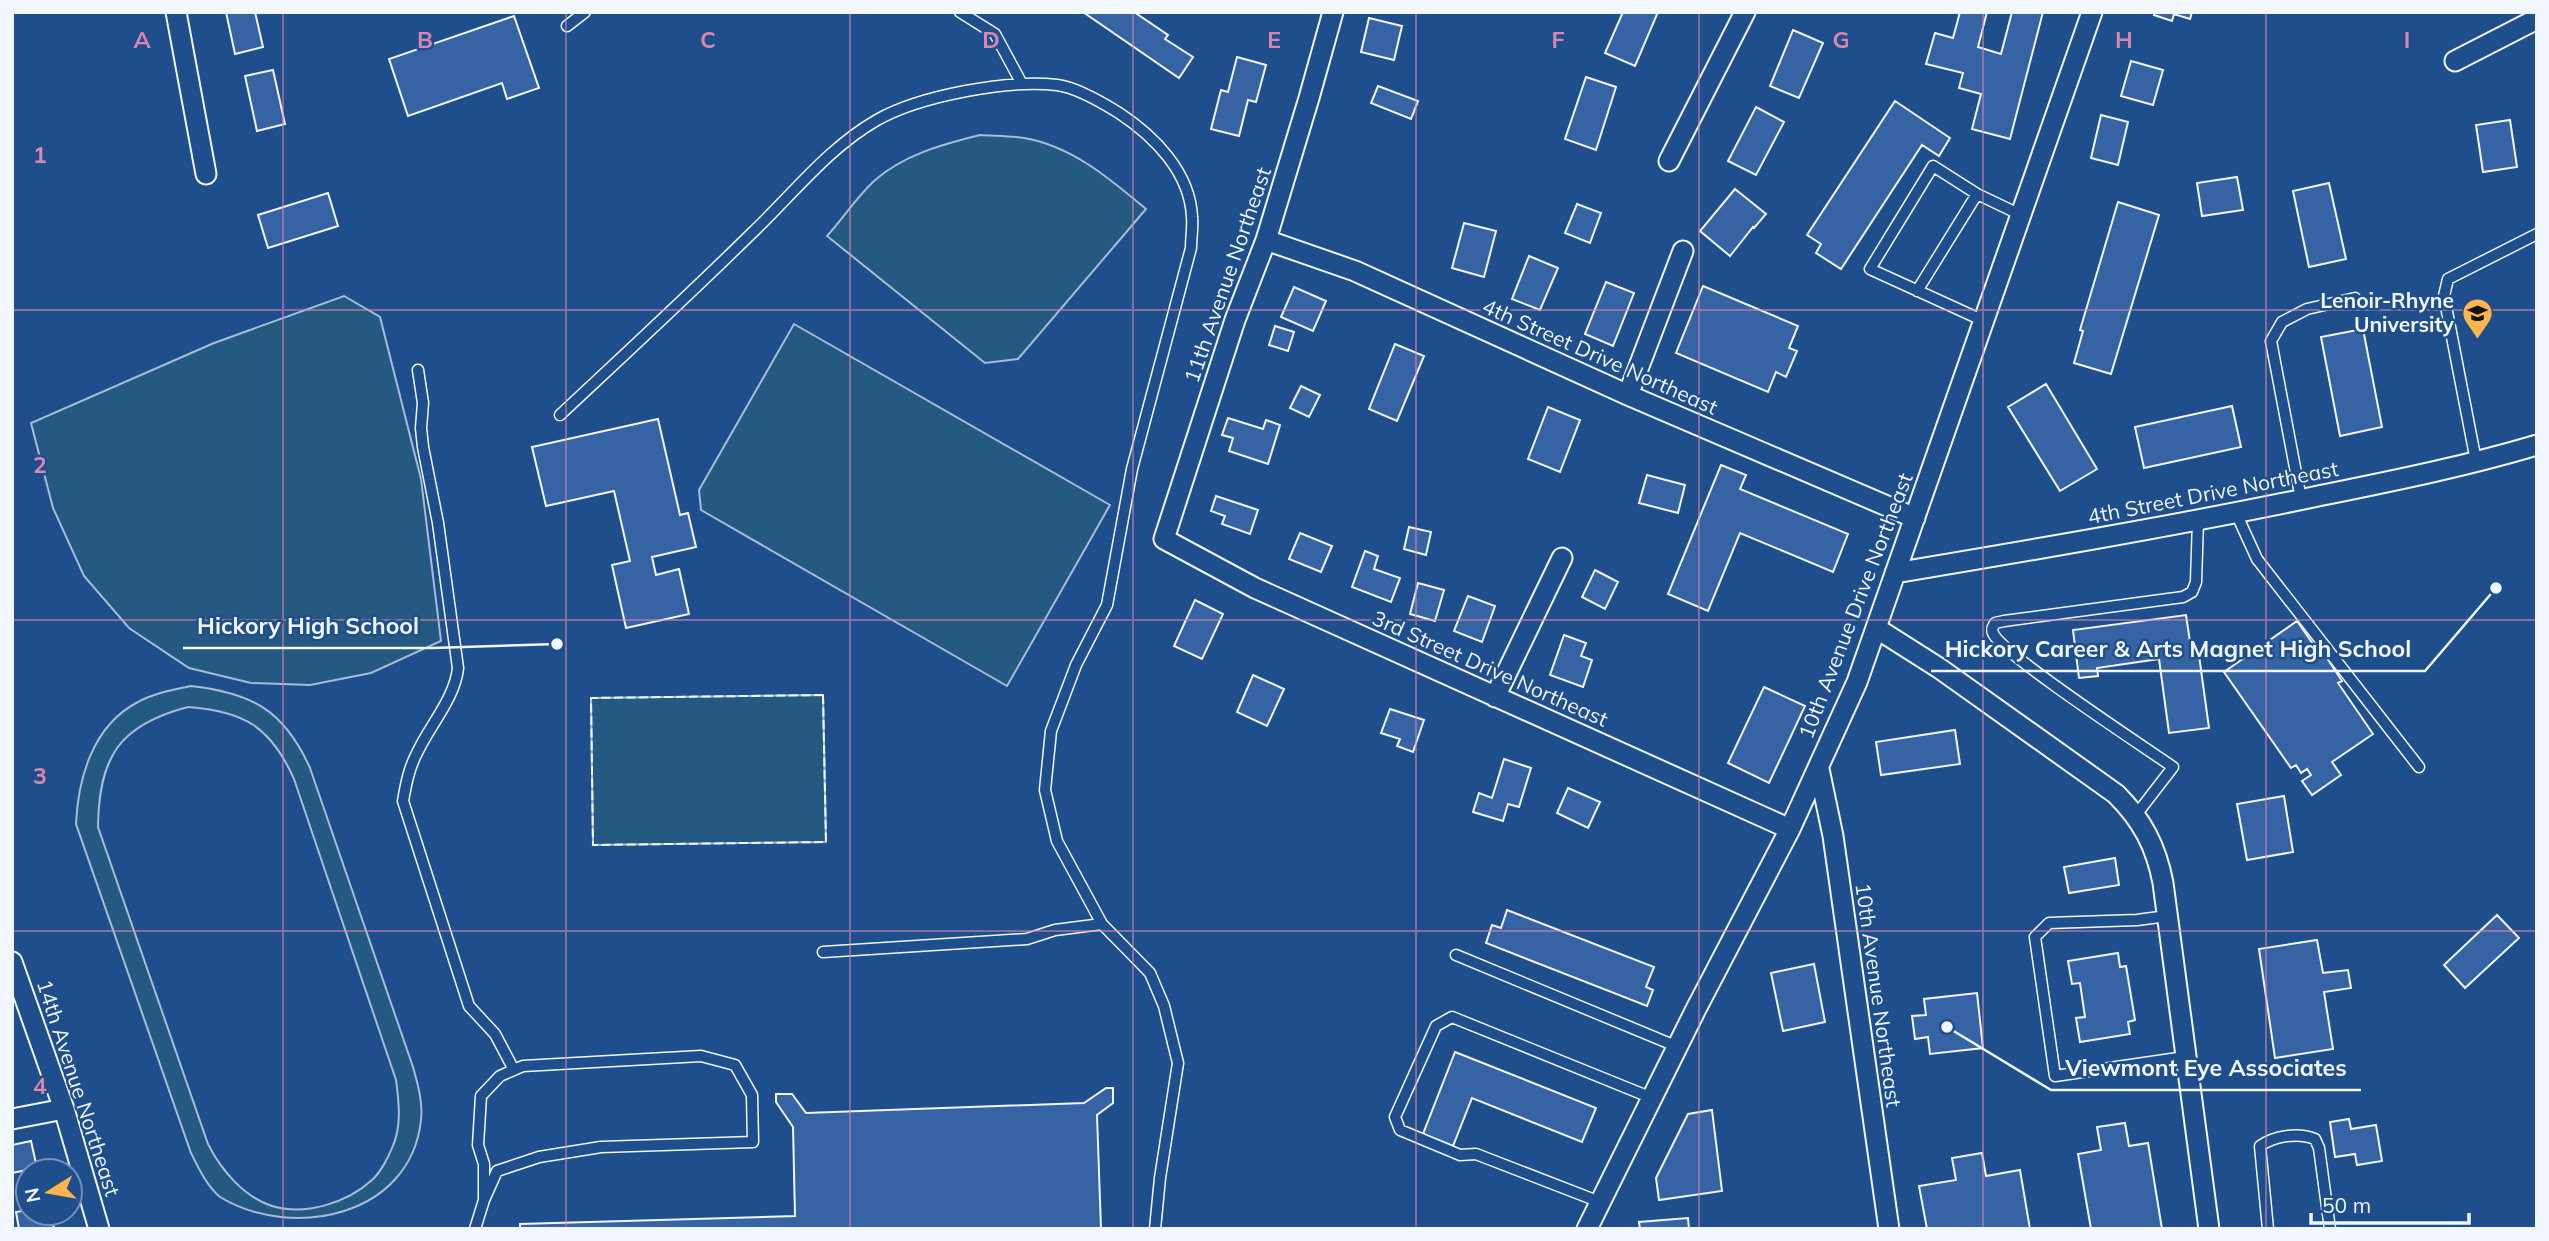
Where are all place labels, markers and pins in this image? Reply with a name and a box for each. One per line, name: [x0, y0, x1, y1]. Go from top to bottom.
place label: Lenoir-Rhyne University: [2320, 287, 2455, 337]
school or university icon: Lenoir-Rhyne University: [2460, 296, 2494, 340]
callout: Hickory High School: [183, 604, 433, 648]
callout: Hickory Career & Arts Magnet High School: [1931, 627, 2425, 671]
callout: Viewmont Eye Associates: [2051, 1046, 2361, 1090]

